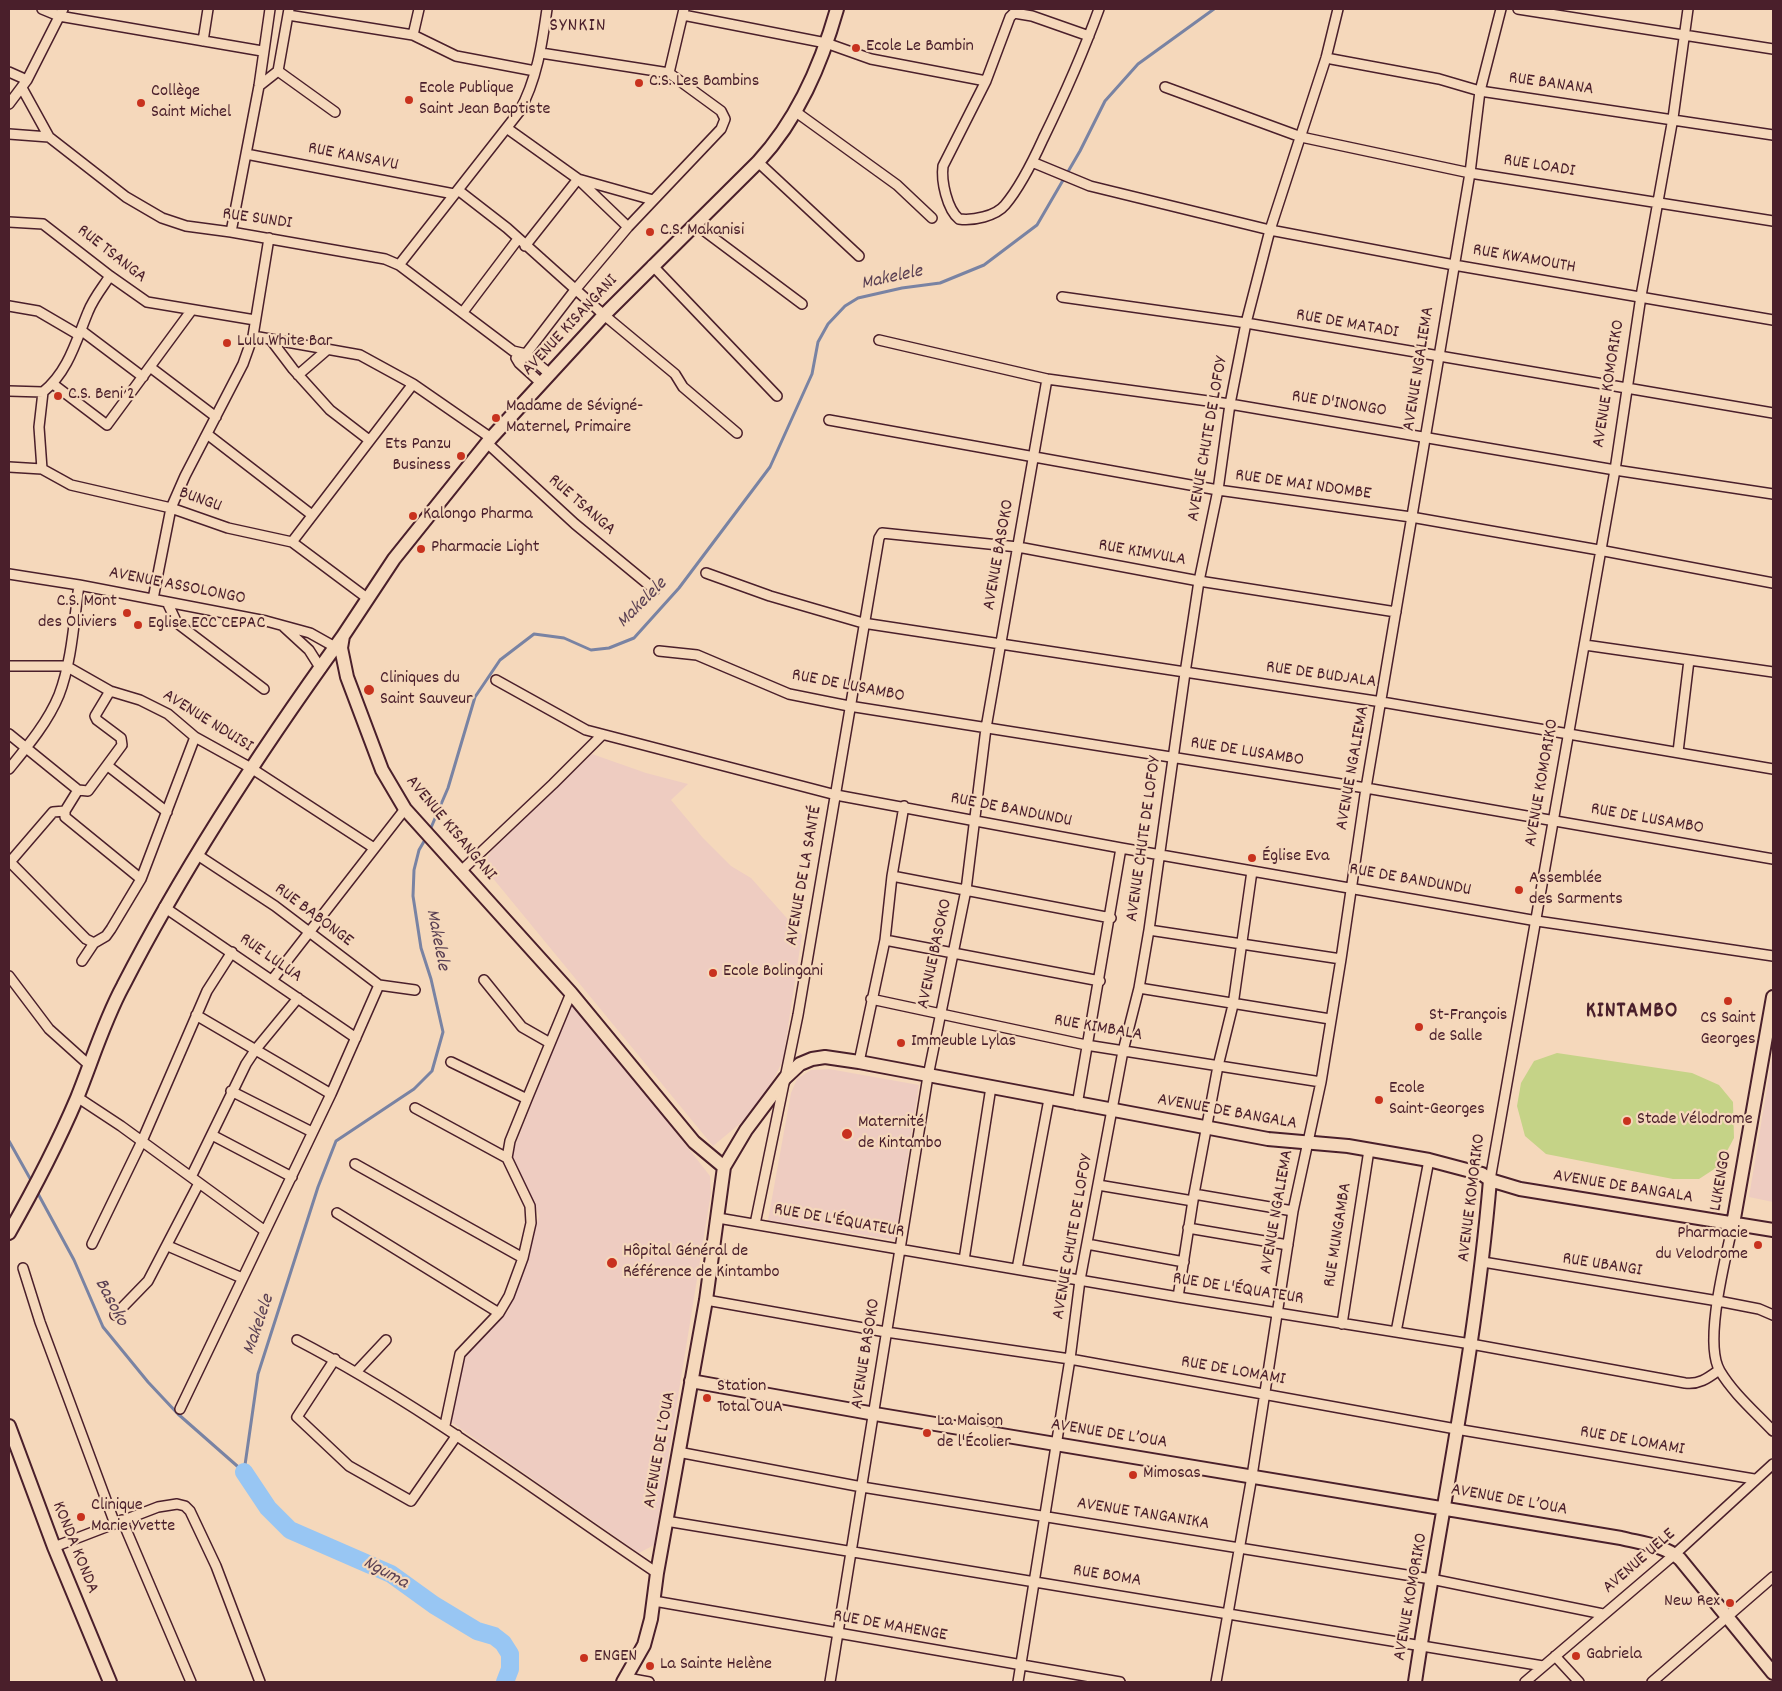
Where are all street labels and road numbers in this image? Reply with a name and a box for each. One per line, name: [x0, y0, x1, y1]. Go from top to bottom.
street label: RUE BANANA: [1507, 68, 1595, 102]
street label: RUE KANSAVU: [306, 139, 400, 177]
street label: RUE LOADI: [1502, 151, 1576, 183]
street label: RUE SUNDI: [221, 204, 293, 236]
street label: RUE TSANGA: [72, 221, 150, 289]
street label: RUE KWAMOUTH: [1471, 240, 1577, 280]
street label: AVENUE KISANGANI: [519, 271, 623, 381]
street label: RUE DE MATADI: [1294, 305, 1400, 345]
street label: AVENUE NGALIEMA: [1399, 305, 1441, 433]
street label: AVENUE KOMORIKO: [1589, 319, 1631, 449]
street label: AVENUE CHUTE DE LOFOY: [1184, 355, 1234, 523]
street label: RUE D'INONGO: [1290, 387, 1388, 423]
street label: RUE DE MAI NDOMBE: [1234, 466, 1372, 506]
street label: RUE TSANGA: [543, 471, 619, 541]
street label: BUNGU: [176, 483, 224, 519]
street label: AVENUE BASOKO: [980, 498, 1020, 612]
street label: RUE KIMVULA: [1096, 536, 1188, 572]
street label: AVENUE ASSOLONGO: [107, 563, 247, 611]
street label: RUE DE BUDJALA: [1264, 658, 1378, 694]
street label: RUE DE LUSAMBO: [790, 665, 906, 709]
street label: AVENUE NDUISI: [158, 686, 256, 758]
street label: AVENUE NGALIEMA: [1332, 704, 1376, 832]
street label: AVENUE KOMORIKO: [1521, 718, 1565, 848]
street label: RUE DE LUSAMBO: [1189, 733, 1305, 773]
street label: AVENUE CHUTE DE LOFOY: [1123, 755, 1167, 923]
street label: AVENUE KISANGANI: [400, 772, 500, 886]
street label: RUE DE BANDUNDU: [948, 789, 1074, 833]
street label: RUE DE LUSAMBO: [1589, 799, 1705, 841]
street label: AVENUE DE LA SANTÉ: [782, 804, 828, 948]
street label: RUE DE BANDUNDU: [1347, 860, 1473, 902]
street label: RUE BABONGE: [269, 879, 357, 953]
street label: AVENUE BASOKO: [914, 897, 958, 1011]
street label: RUE LULUA: [234, 930, 306, 988]
street label: RUE KIMBALA: [1052, 1011, 1144, 1047]
street label: AVENUE DE BANGALA: [1155, 1090, 1299, 1136]
street label: AVENUE KOMORIKO: [1454, 1133, 1492, 1263]
street label: AVENUE NGALIEMA: [1256, 1148, 1300, 1276]
street label: LUKENGO: [1706, 1149, 1738, 1213]
street label: AVENUE CHUTE DE LOFOY: [1049, 1153, 1099, 1321]
street label: AVENUE DE BANGALA: [1551, 1166, 1695, 1210]
street label: RUE MUNGAMBA: [1320, 1181, 1358, 1289]
street label: RUE DE L'ÉQUATEUR: [772, 1200, 906, 1244]
street label: RUE UBANGI: [1561, 1249, 1643, 1283]
street label: RUE DE L'ÉQUATEUR: [1171, 1269, 1305, 1311]
street label: AVENUE BASOKO: [848, 1297, 886, 1411]
street label: RUE DE LOMAMI: [1179, 1352, 1287, 1392]
street label: AVENUE DE L’OUA: [640, 1390, 682, 1510]
street label: AVENUE DE L’OUA: [1049, 1415, 1169, 1455]
street label: RUE DE LOMAMI: [1578, 1422, 1686, 1462]
street label: AVENUE DE L’OUA: [1449, 1480, 1569, 1522]
street label: AVENUE TANGANIKA: [1075, 1494, 1211, 1536]
street label: KONDA KONDA: [46, 1499, 102, 1597]
street label: AVENUE UELE: [1599, 1525, 1681, 1599]
street label: AVENUE KOMORIKO: [1390, 1532, 1434, 1662]
street label: RUE BOMA: [1071, 1561, 1143, 1593]
street label: RUE DE MAHENGE: [831, 1606, 949, 1648]

